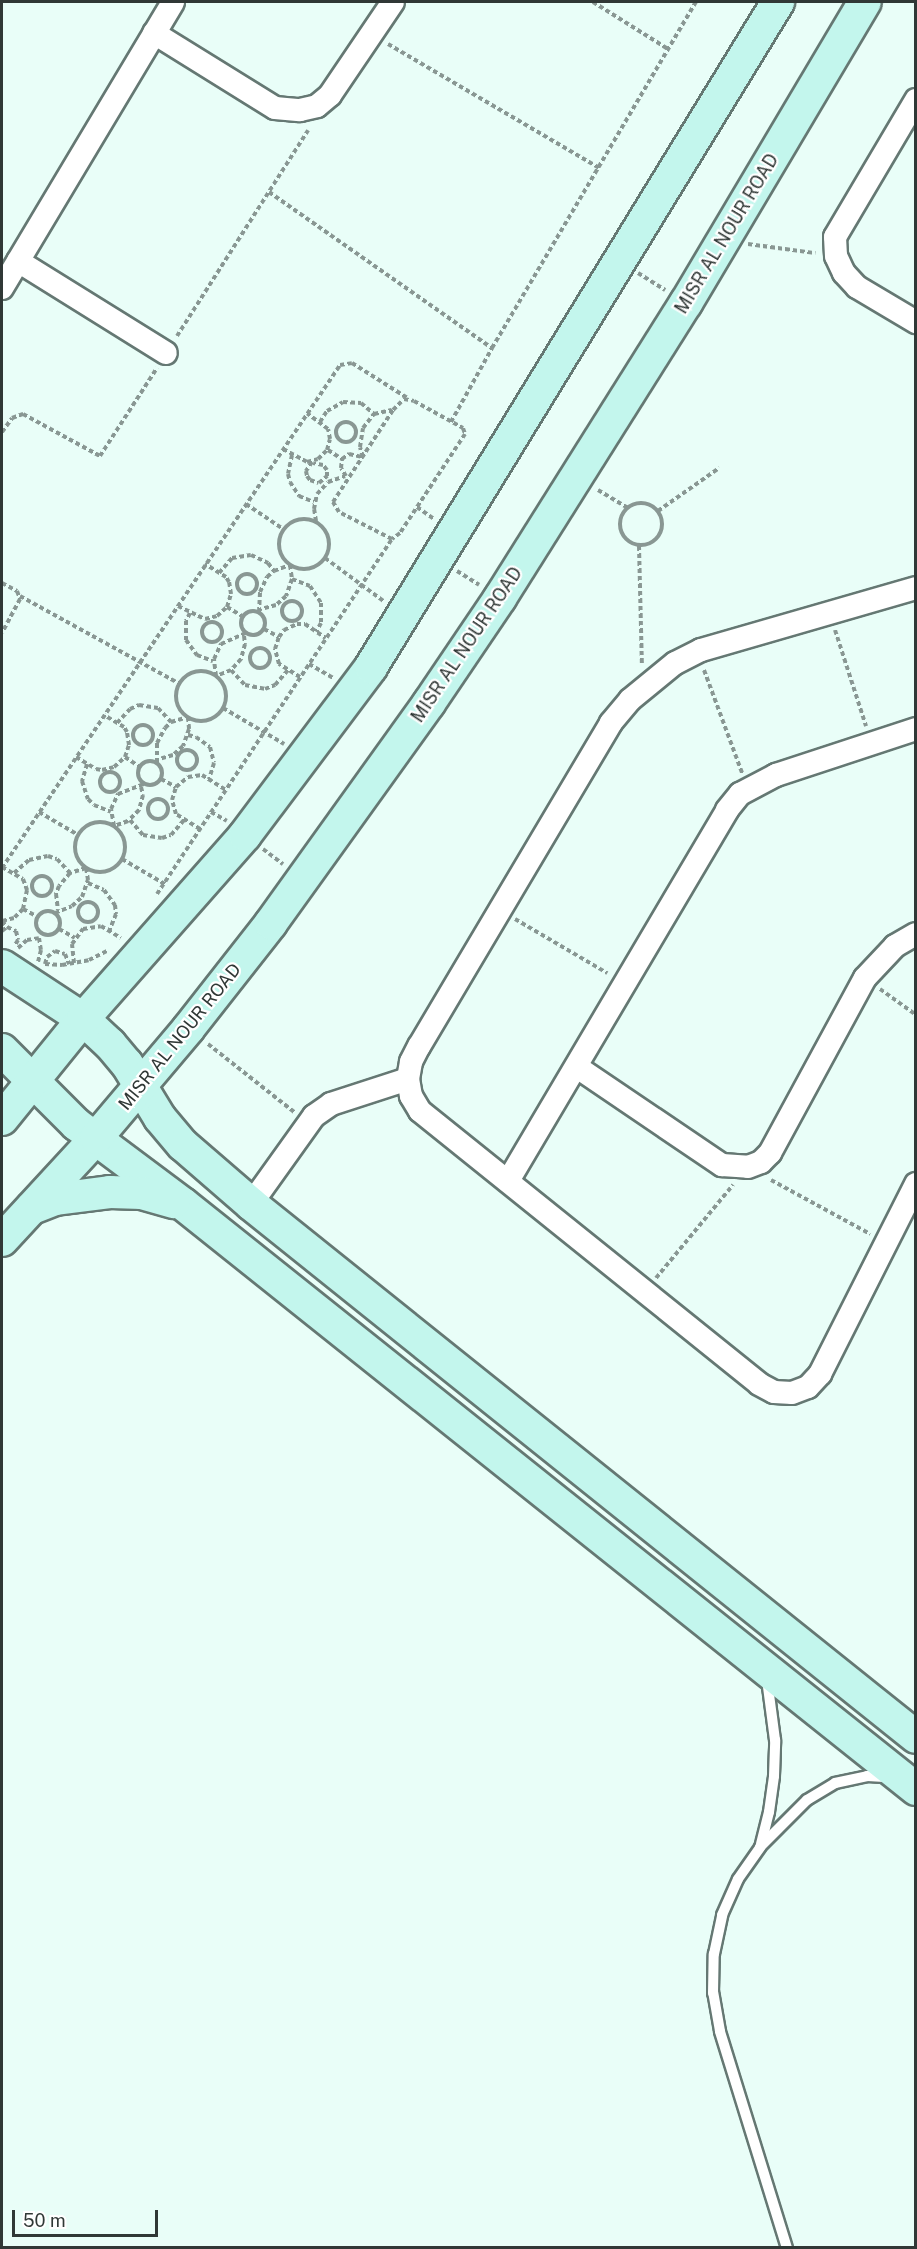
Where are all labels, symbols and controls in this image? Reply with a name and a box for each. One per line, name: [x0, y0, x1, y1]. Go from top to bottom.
street label: MISR AL NOUR ROAD: [671, 150, 783, 318]
street label: MISR AL NOUR ROAD: [407, 563, 527, 727]
street label: MISR AL NOUR ROAD: [114, 959, 246, 1115]
scale bar: [15, 2198, 160, 2236]
text: 50 m: [23, 2210, 66, 2231]

